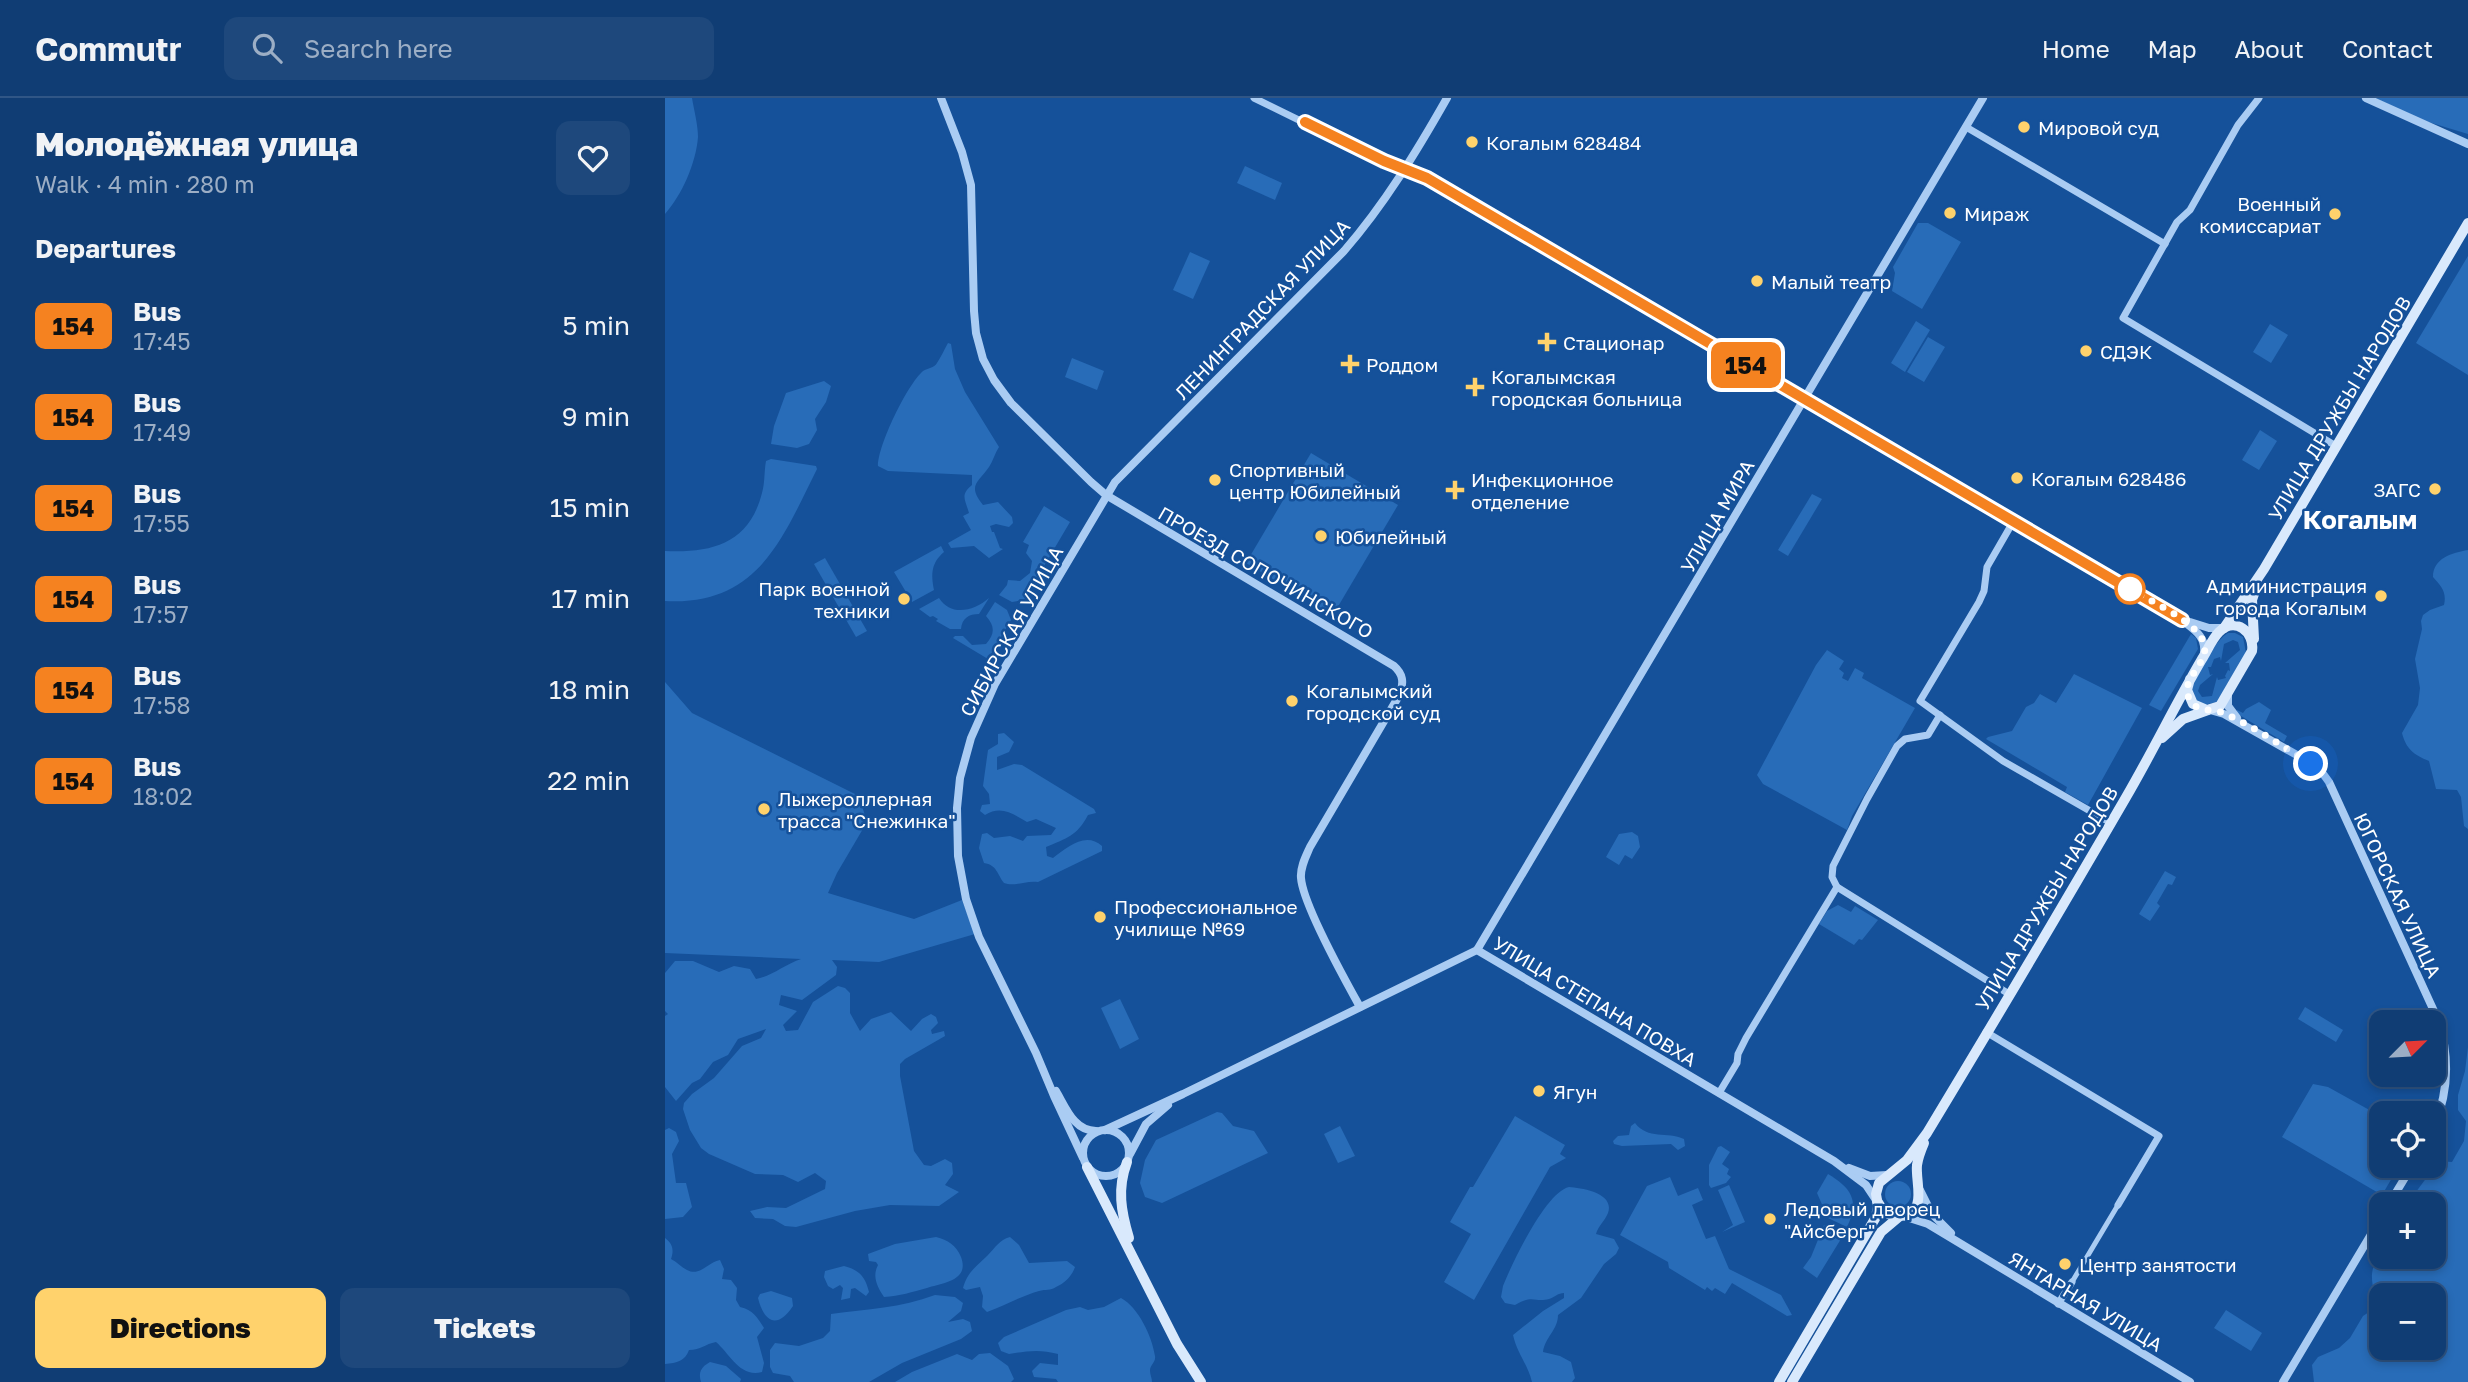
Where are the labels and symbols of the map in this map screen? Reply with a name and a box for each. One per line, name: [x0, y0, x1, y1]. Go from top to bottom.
place label: Мировой суд: [2038, 116, 2160, 139]
marker: Мировой суд: [2016, 119, 2032, 135]
place label: Когалым 628484: [1486, 131, 1642, 154]
marker: Когалым 628484: [1464, 134, 1480, 150]
place label: Военный комиссариат: [2199, 192, 2321, 237]
place label: Мираж: [1964, 202, 2030, 225]
marker: Мираж: [1942, 205, 1958, 221]
marker: Военный комиссариат: [2327, 206, 2343, 222]
street label: ЛЕНИНГРАДСКАЯ УЛИЦА: [1170, 214, 1354, 404]
place label: Малый театр: [1771, 270, 1891, 293]
marker: Малый театр: [1749, 273, 1765, 289]
street label: УЛИЦА ДРУЖБЫ НАРОДОВ: [2263, 292, 2415, 524]
place label: Стационар: [1563, 331, 1664, 354]
marker: Стационар: [1537, 332, 1557, 352]
place label: СДЭК: [2100, 340, 2152, 363]
line badge: 154: [1706, 342, 1786, 388]
marker: СДЭК: [2078, 343, 2094, 359]
place label: Роддом: [1366, 353, 1438, 376]
marker: Роддом: [1340, 354, 1360, 374]
place label: Когалымская городская больница: [1491, 365, 1682, 410]
marker: Когалымская городская больница: [1465, 377, 1485, 397]
street label: УЛИЦА МИРА: [1675, 455, 1759, 577]
place label: Спортивный центр Юбилейный: [1229, 458, 1401, 503]
place label: Когалым 628486: [2031, 467, 2187, 490]
place label: Инфекционное отделение: [1471, 468, 1613, 513]
marker: Когалым 628486: [2009, 470, 2025, 486]
marker: Спортивный центр Юбилейный: [1207, 472, 1223, 488]
place label: ЗАГС: [2373, 478, 2421, 501]
marker: Инфекционное отделение: [1445, 480, 1465, 500]
marker: ЗАГС: [2427, 481, 2443, 497]
street label: ПРОЕЗД СОПОЧИНСКОГО: [1155, 501, 1377, 643]
district label: Когалым: [2303, 504, 2417, 535]
place label: Юбилейный: [1335, 525, 1447, 548]
marker: Юбилейный: [1313, 528, 1329, 544]
street label: СИБИРСКАЯ УЛИЦА: [955, 541, 1068, 720]
unlabelled marker: [2115, 574, 2145, 604]
place label: Адмиинистрация города Когалым: [2206, 574, 2367, 619]
place label: Парк военной техники: [758, 577, 890, 622]
marker: Адмиинистрация города Когалым: [2373, 588, 2389, 604]
marker: Парк военной техники: [896, 591, 912, 607]
place label: Когалымский городской суд: [1306, 679, 1441, 724]
marker: Когалымский городской суд: [1284, 693, 1300, 709]
your location: [2293, 746, 2328, 781]
street label: УЛИЦА ДРУЖБЫ НАРОДОВ: [1970, 782, 2122, 1014]
place label: Лыжероллерная трасса "Снежинка": [778, 787, 956, 832]
marker: Лыжероллерная трасса "Снежинка": [756, 801, 772, 817]
street label: ЮГОРСКАЯ УЛИЦА: [2350, 809, 2446, 981]
place label: Профессиональное училище №69: [1114, 895, 1298, 940]
marker: Профессиональное училище №69: [1092, 909, 1108, 925]
street label: УЛИЦА СТЕПАНА ПОВХА: [1489, 931, 1701, 1071]
north arrow: [2369, 1010, 2447, 1087]
place label: Ягун: [1553, 1080, 1597, 1103]
marker: Ягун: [1531, 1083, 1547, 1099]
place label: Ледовый дворец "Айсберг": [1784, 1197, 1941, 1242]
marker: Ледовый дворец "Айсберг": [1762, 1211, 1778, 1227]
street label: ЯНТАРНАЯ УЛИЦА: [2005, 1246, 2167, 1356]
place label: Центр занятости: [2079, 1253, 2237, 1276]
marker: Центр занятости: [2057, 1256, 2073, 1272]

